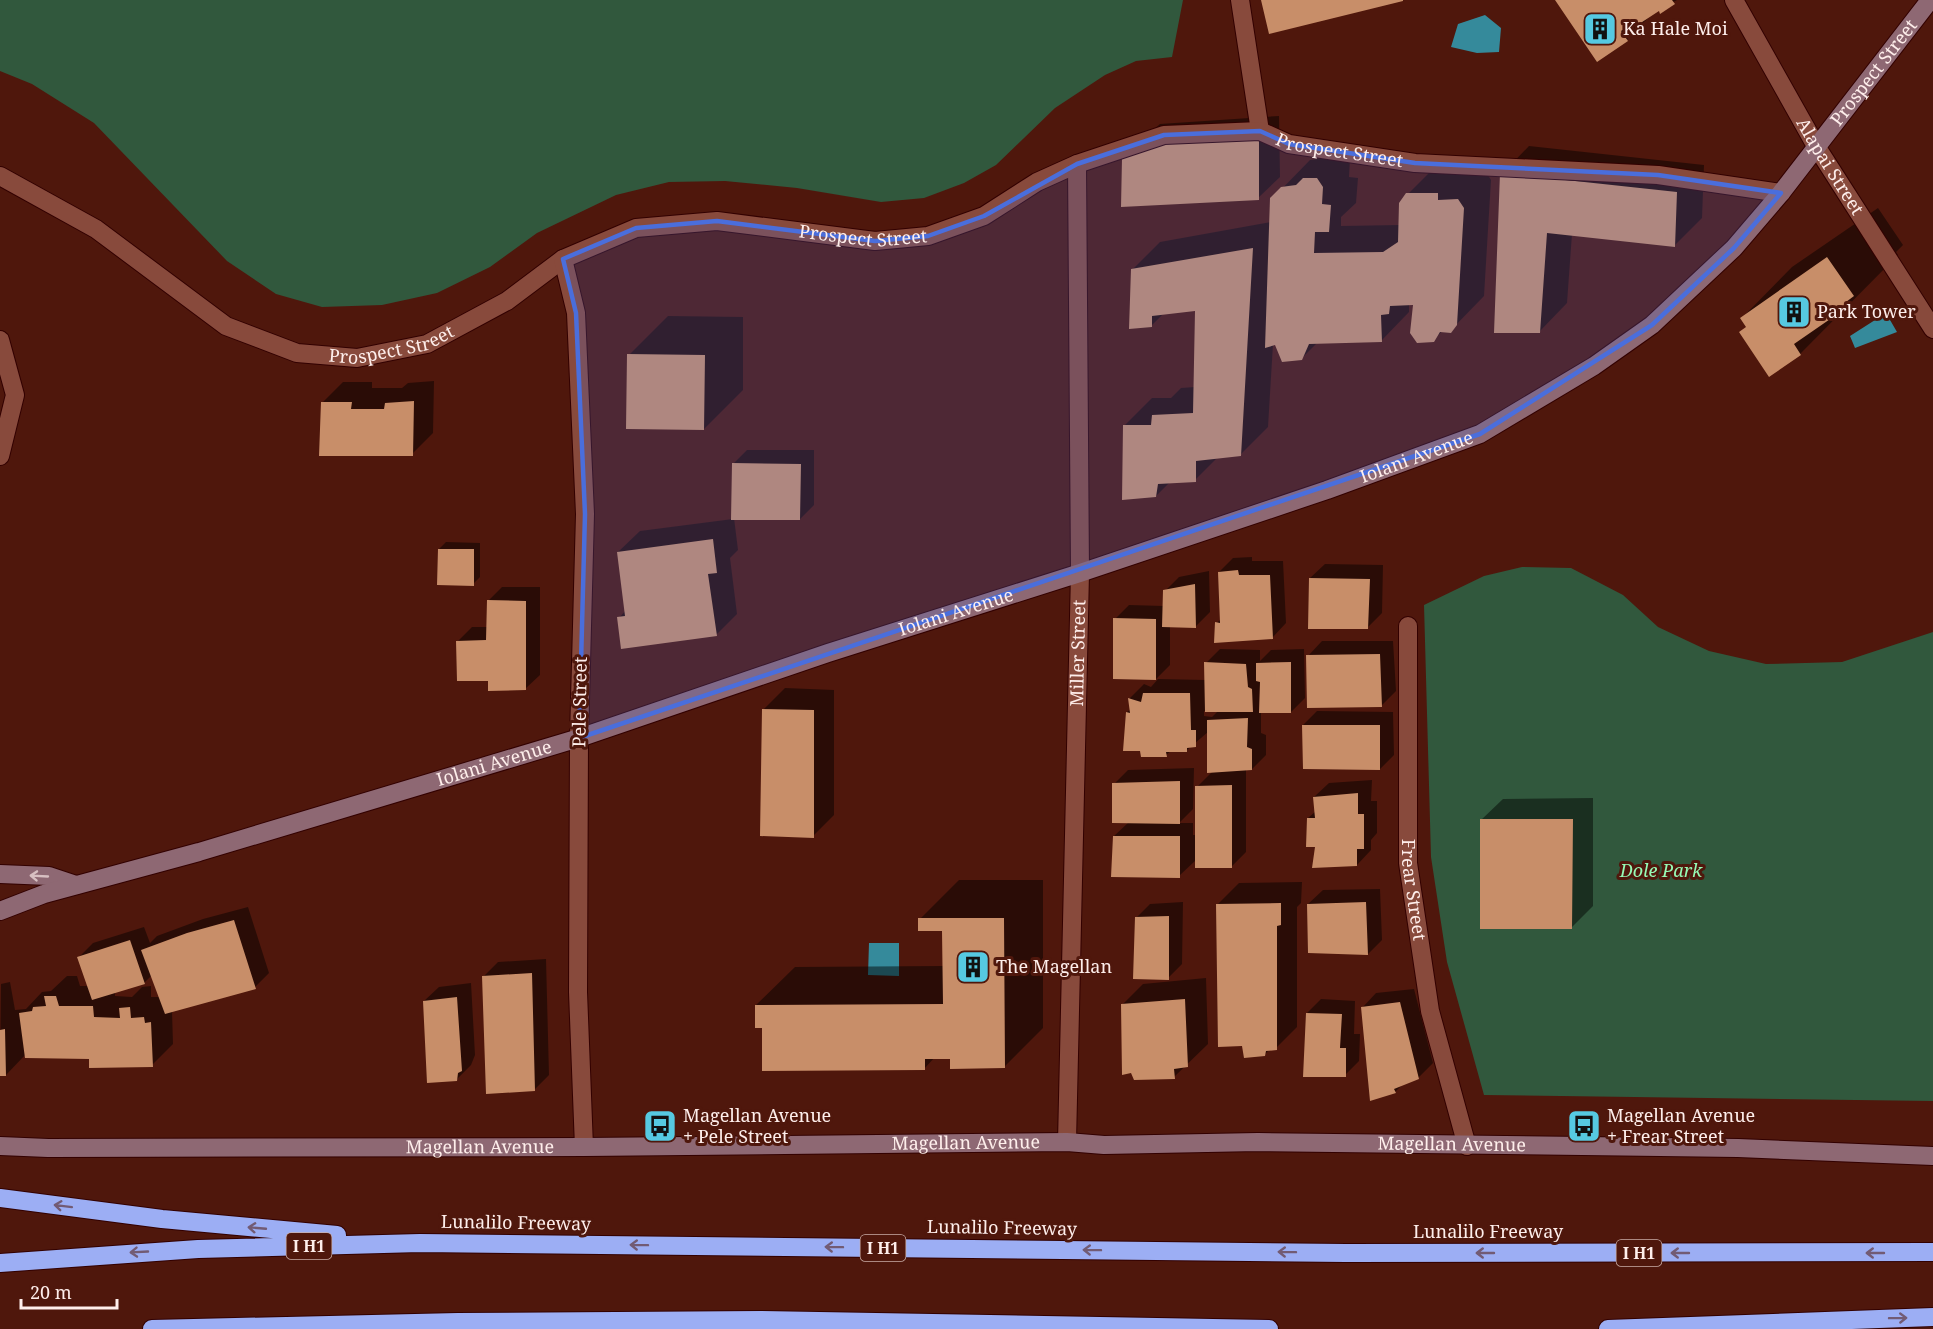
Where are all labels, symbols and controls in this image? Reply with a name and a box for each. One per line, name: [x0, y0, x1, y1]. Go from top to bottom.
building icon: Ka Hale Moi: [1582, 11, 1618, 47]
street label: Prospect Street: [1824, 14, 1922, 130]
place label: Ka Hale Moi: [1623, 16, 1728, 40]
street label: Alapai Street: [1791, 113, 1870, 219]
street label: Prospect Street: [1272, 127, 1405, 172]
street label: Prospect Street: [798, 218, 928, 252]
building icon: Park Tower: [1776, 294, 1812, 330]
place label: Park Tower: [1817, 299, 1916, 323]
street label: Prospect Street: [328, 319, 458, 369]
street label: Iolani Avenue: [1356, 425, 1476, 488]
street label: Iolani Avenue: [895, 582, 1016, 641]
street label: Miller Street: [1064, 599, 1090, 707]
street label: Pele Street: [566, 656, 592, 747]
street label: Iolani Avenue: [433, 734, 554, 791]
street label: Frear Street: [1397, 839, 1432, 942]
park label: Dole Park: [1619, 858, 1703, 882]
one-way arrow: [29, 870, 49, 881]
building icon: The Magellan: [955, 949, 991, 985]
place label: The Magellan: [996, 954, 1112, 978]
place label: Magellan Avenue + Pele Street: [683, 1103, 831, 1148]
place label: Magellan Avenue + Frear Street: [1607, 1103, 1755, 1148]
bus stop icon: Magellan Avenue + Pele Street: [642, 1108, 678, 1144]
bus stop icon: Magellan Avenue + Frear Street: [1566, 1108, 1602, 1144]
street label: Magellan Avenue: [892, 1129, 1040, 1155]
street label: Magellan Avenue: [1377, 1130, 1526, 1156]
street label: Magellan Avenue: [406, 1134, 554, 1158]
one-way arrow: [54, 1200, 74, 1211]
street label: Lunalilo Freeway: [441, 1209, 592, 1235]
street label: Lunalilo Freeway: [927, 1214, 1078, 1240]
street label: Lunalilo Freeway: [1413, 1219, 1564, 1243]
one-way arrow: [248, 1222, 268, 1233]
road number: I H1: [286, 1233, 332, 1259]
road number: I H1: [860, 1235, 906, 1261]
one-way arrow: [630, 1240, 650, 1251]
road number: I H1: [1616, 1240, 1662, 1266]
one-way arrow: [825, 1242, 845, 1253]
one-way arrow: [1083, 1244, 1103, 1256]
one-way arrow: [1278, 1246, 1298, 1258]
one-way arrow: [130, 1247, 150, 1258]
one-way arrow: [1475, 1247, 1495, 1259]
one-way arrow: [1670, 1247, 1690, 1259]
one-way arrow: [1865, 1247, 1885, 1259]
scale bar: [21, 1272, 117, 1310]
text: 20 m: [30, 1280, 72, 1304]
one-way arrow: [1887, 1312, 1907, 1324]

